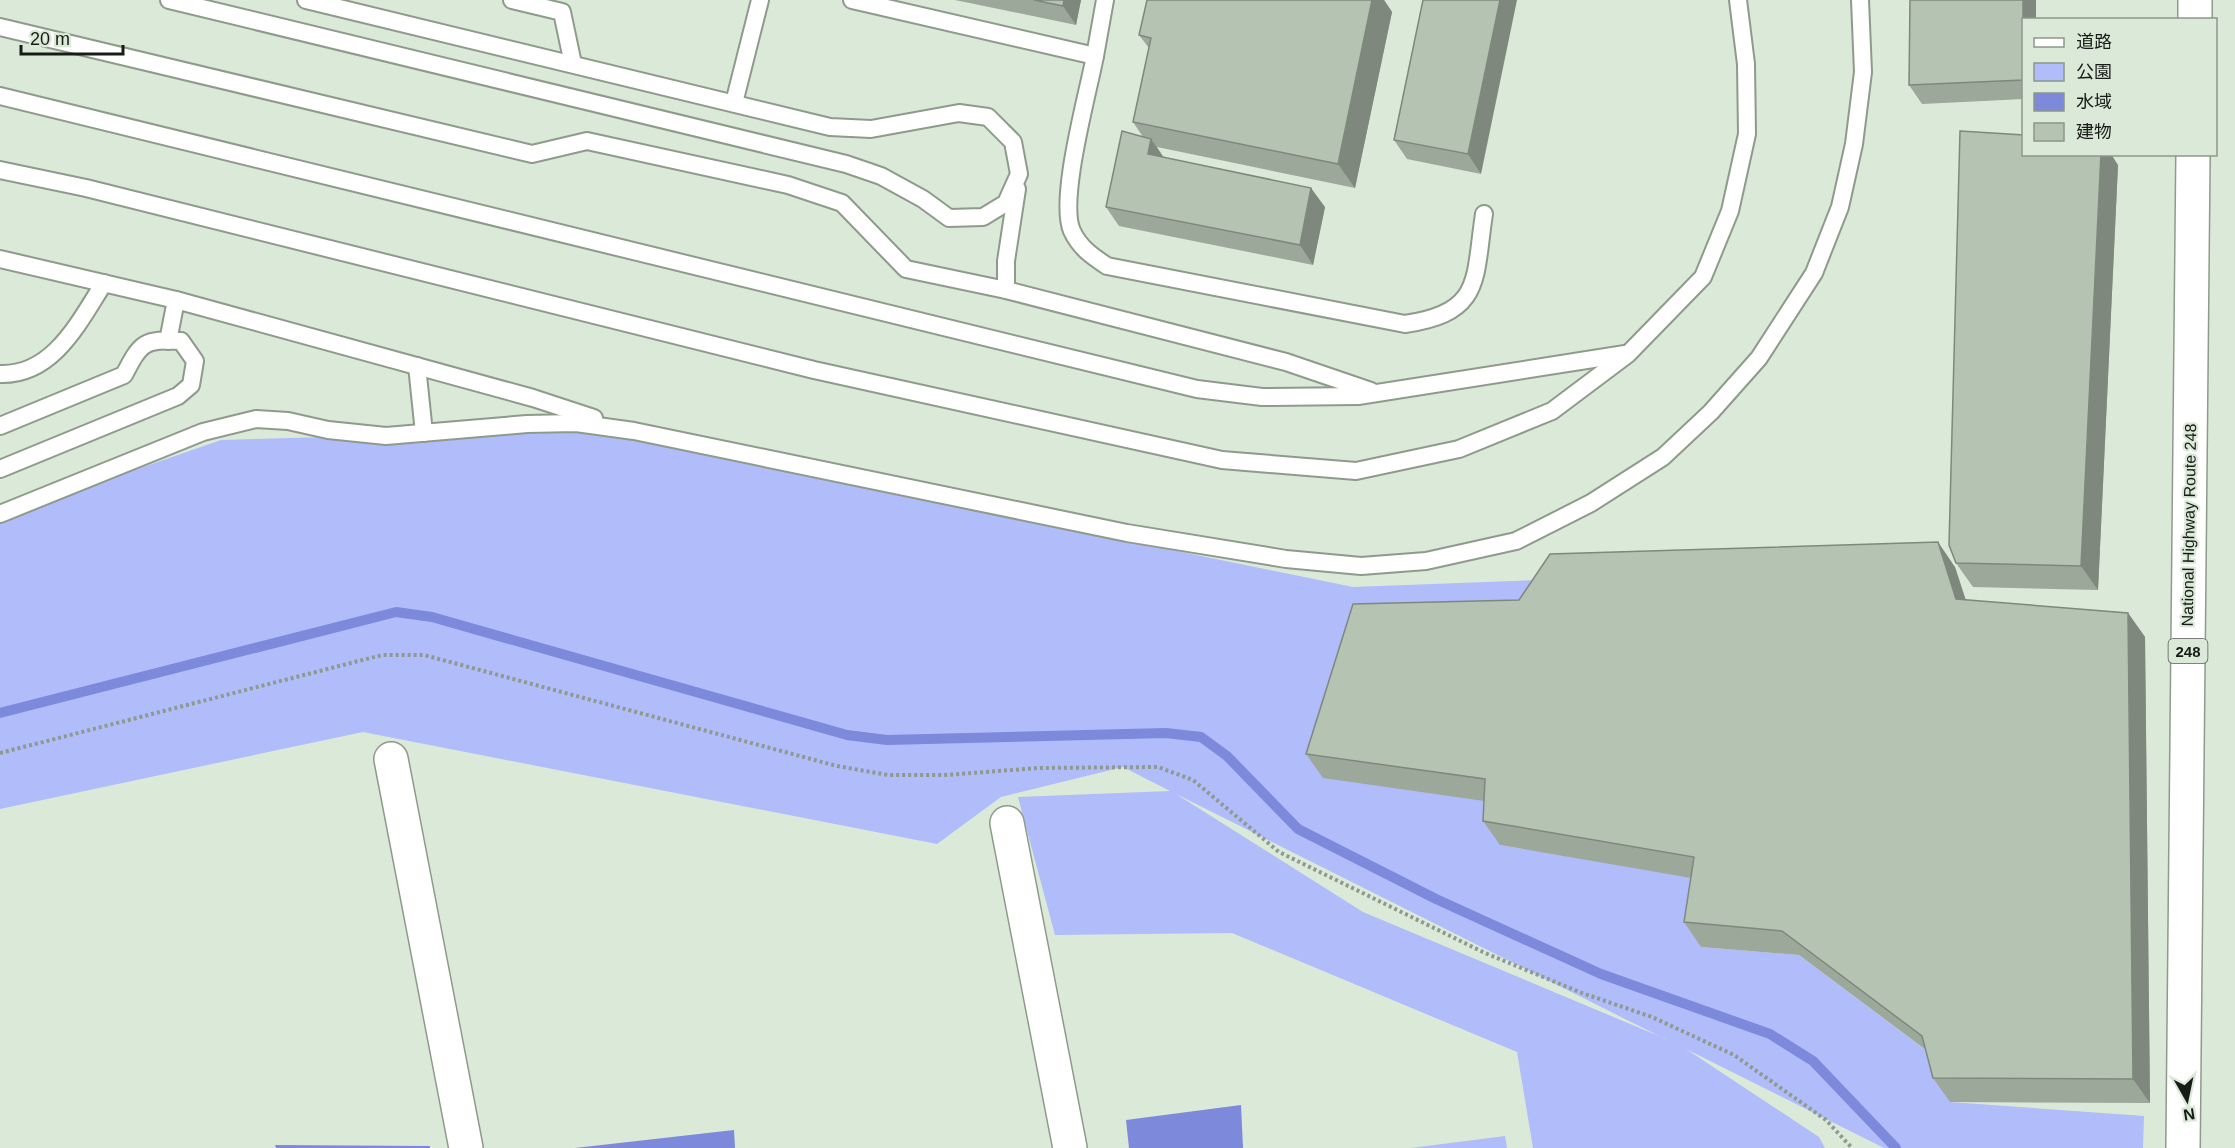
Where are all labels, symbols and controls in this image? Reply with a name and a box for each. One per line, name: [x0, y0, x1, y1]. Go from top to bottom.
scale bar: [21, 18, 123, 56]
legend: [2022, 18, 2217, 156]
text: 20 m: [30, 29, 70, 49]
text: 道路: [2076, 32, 2112, 52]
text: 公園: [2076, 62, 2112, 82]
text: 水域: [2076, 92, 2112, 112]
text: 建物: [2076, 122, 2112, 142]
street label: National Highway Route 248: [2179, 423, 2199, 627]
road number: 248: [2168, 639, 2208, 663]
north arrow: [2157, 1070, 2217, 1130]
text: N: [2182, 1105, 2196, 1124]

